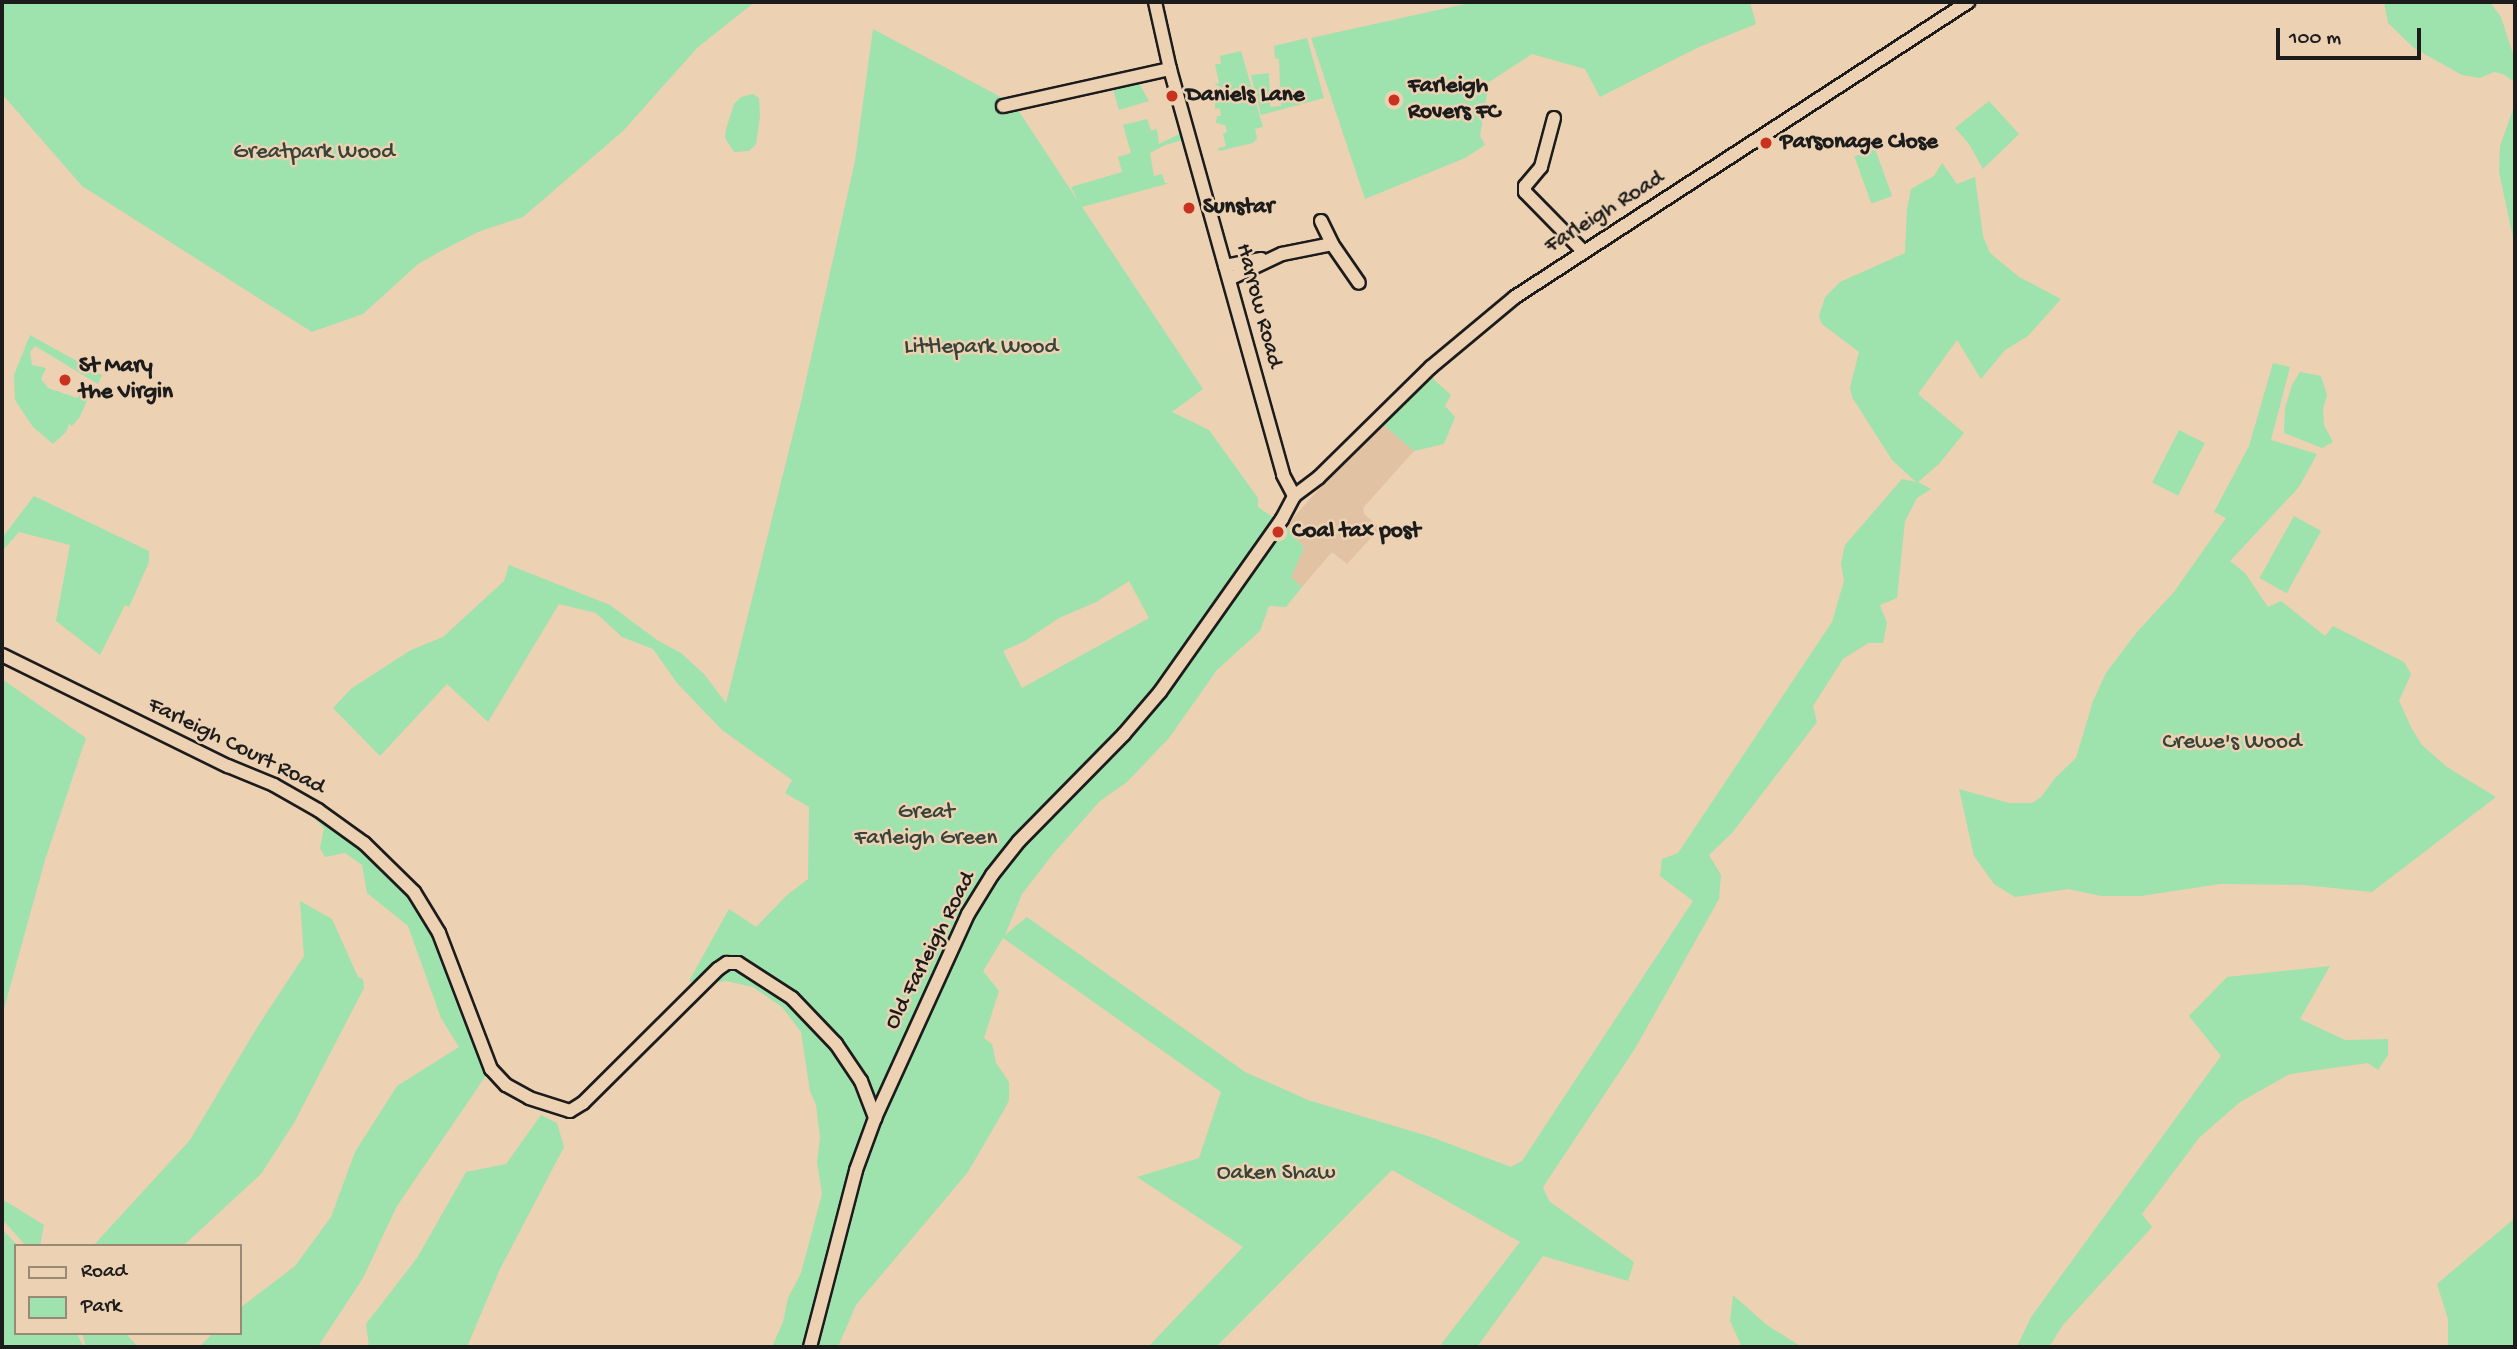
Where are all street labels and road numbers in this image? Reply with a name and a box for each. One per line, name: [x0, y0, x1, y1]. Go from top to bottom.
street label: Farleigh Road: [1540, 165, 1670, 261]
street label: Harrow Road: [1228, 241, 1288, 371]
street label: Farleigh Court Road: [143, 692, 329, 802]
street label: Old Farleigh Road: [879, 867, 983, 1035]

